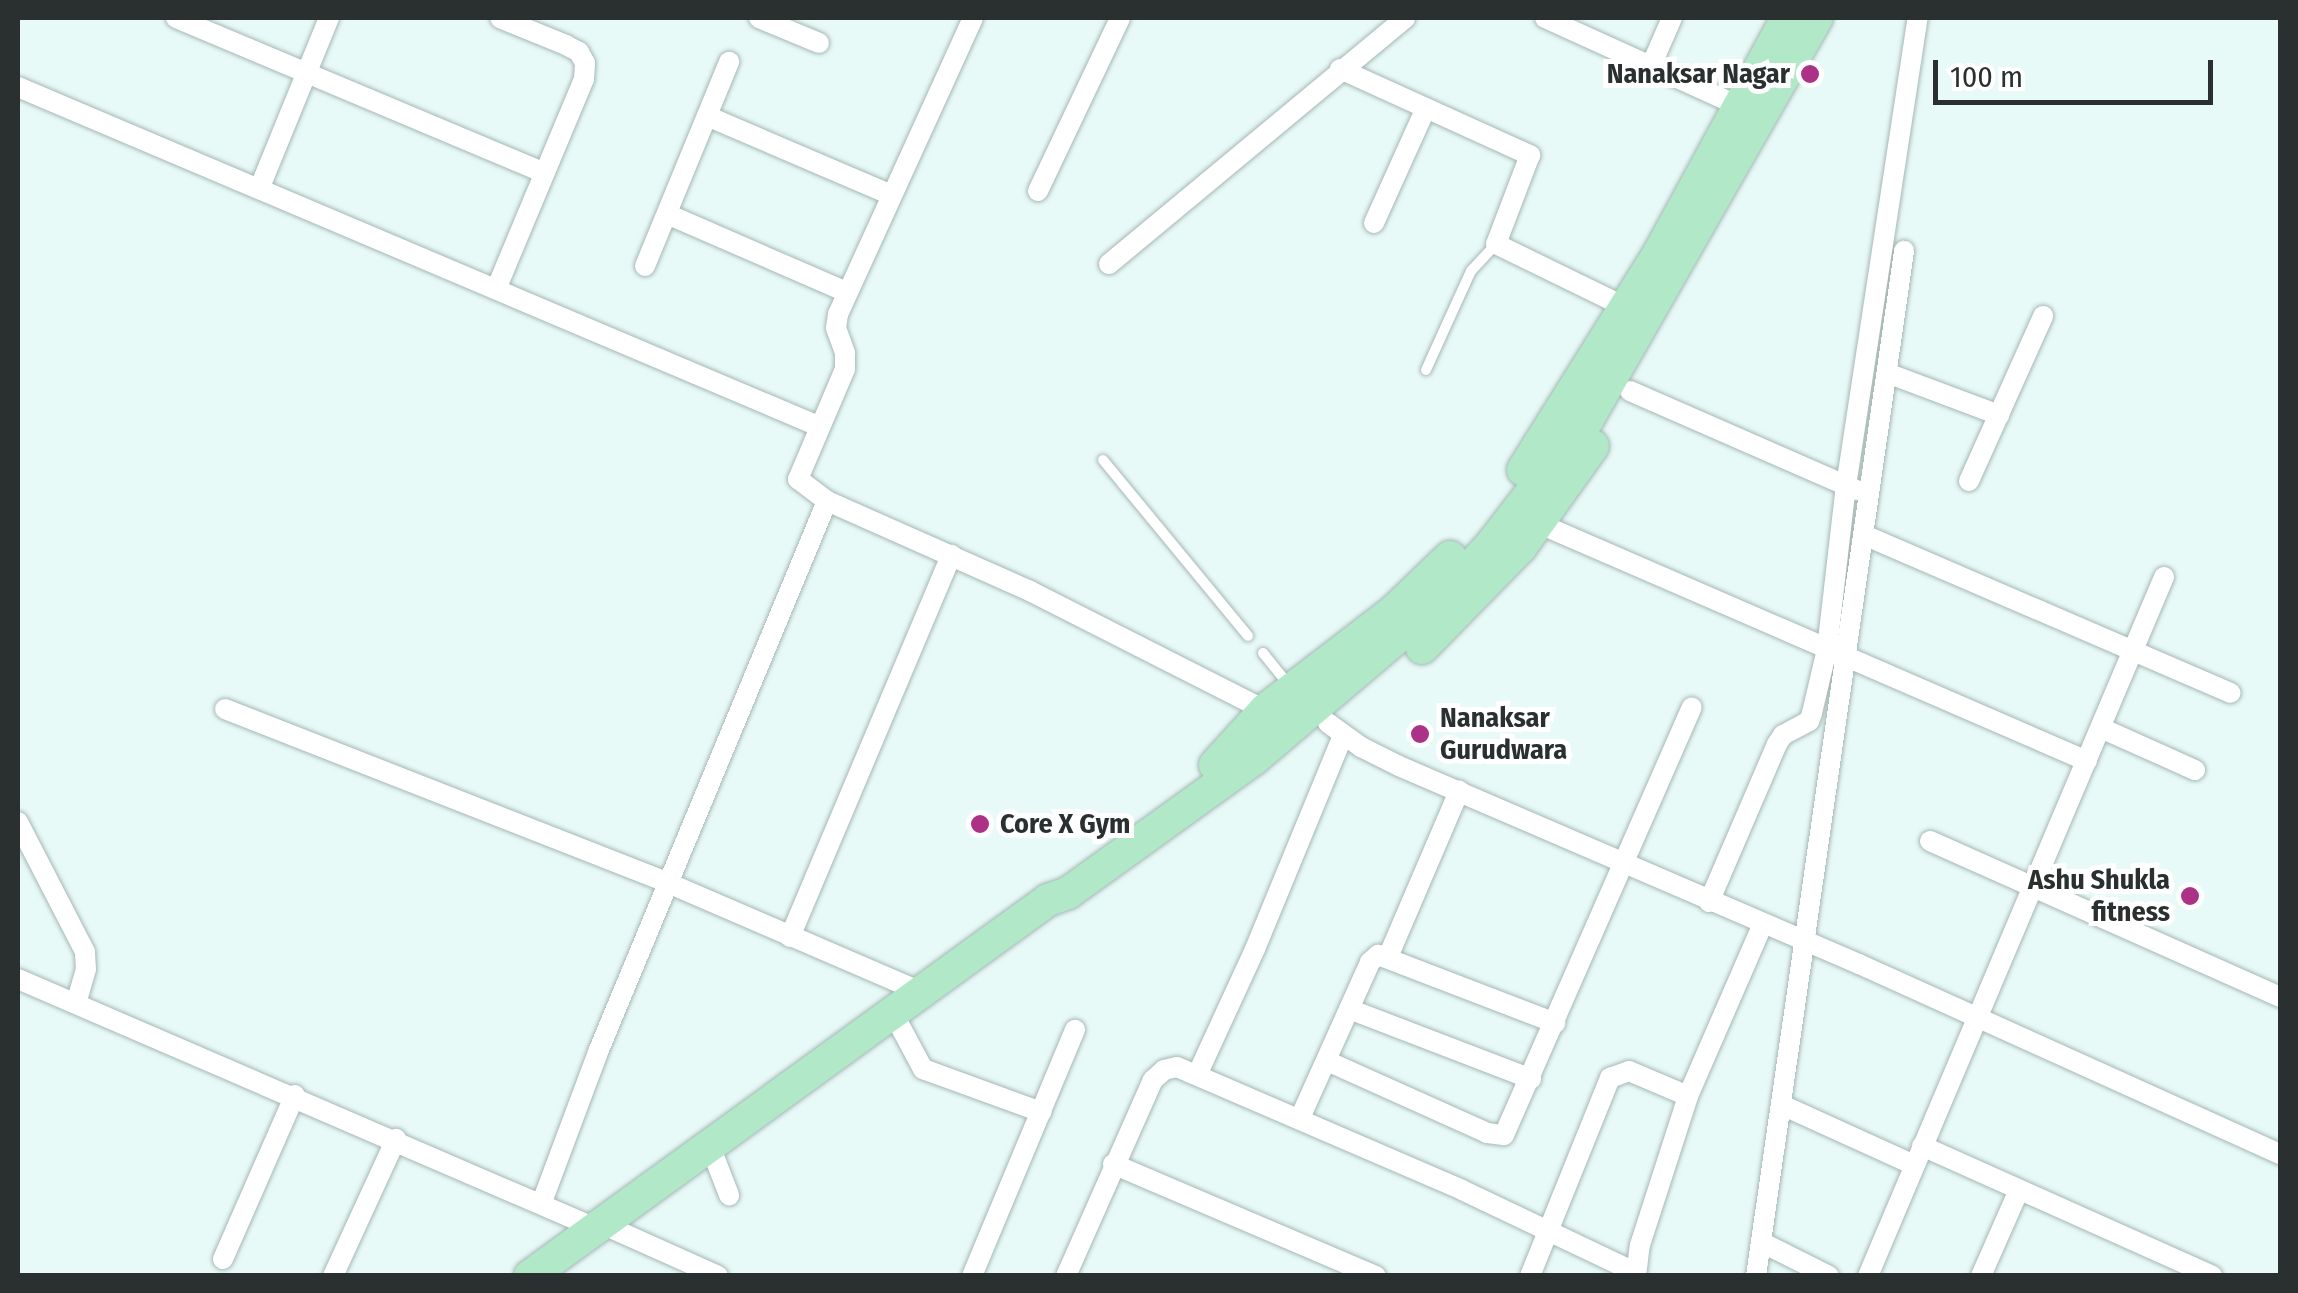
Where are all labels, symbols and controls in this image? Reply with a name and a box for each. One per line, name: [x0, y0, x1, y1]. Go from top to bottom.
scale bar: [1938, 40, 2218, 102]
place label: Nanaksar Nagar: [1607, 57, 1790, 91]
text: 100 m: [1950, 59, 2023, 95]
marker: Nanaksar Nagar: [1799, 63, 1821, 85]
place label: Nanaksar Gurudwara: [1440, 701, 1567, 767]
marker: Nanaksar Gurudwara: [1409, 723, 1431, 745]
place label: Core X Gym: [1000, 807, 1130, 841]
marker: Core X Gym: [969, 813, 991, 835]
place label: Ashu Shukla fitness: [2028, 863, 2170, 929]
marker: Ashu Shukla fitness: [2179, 885, 2201, 907]

